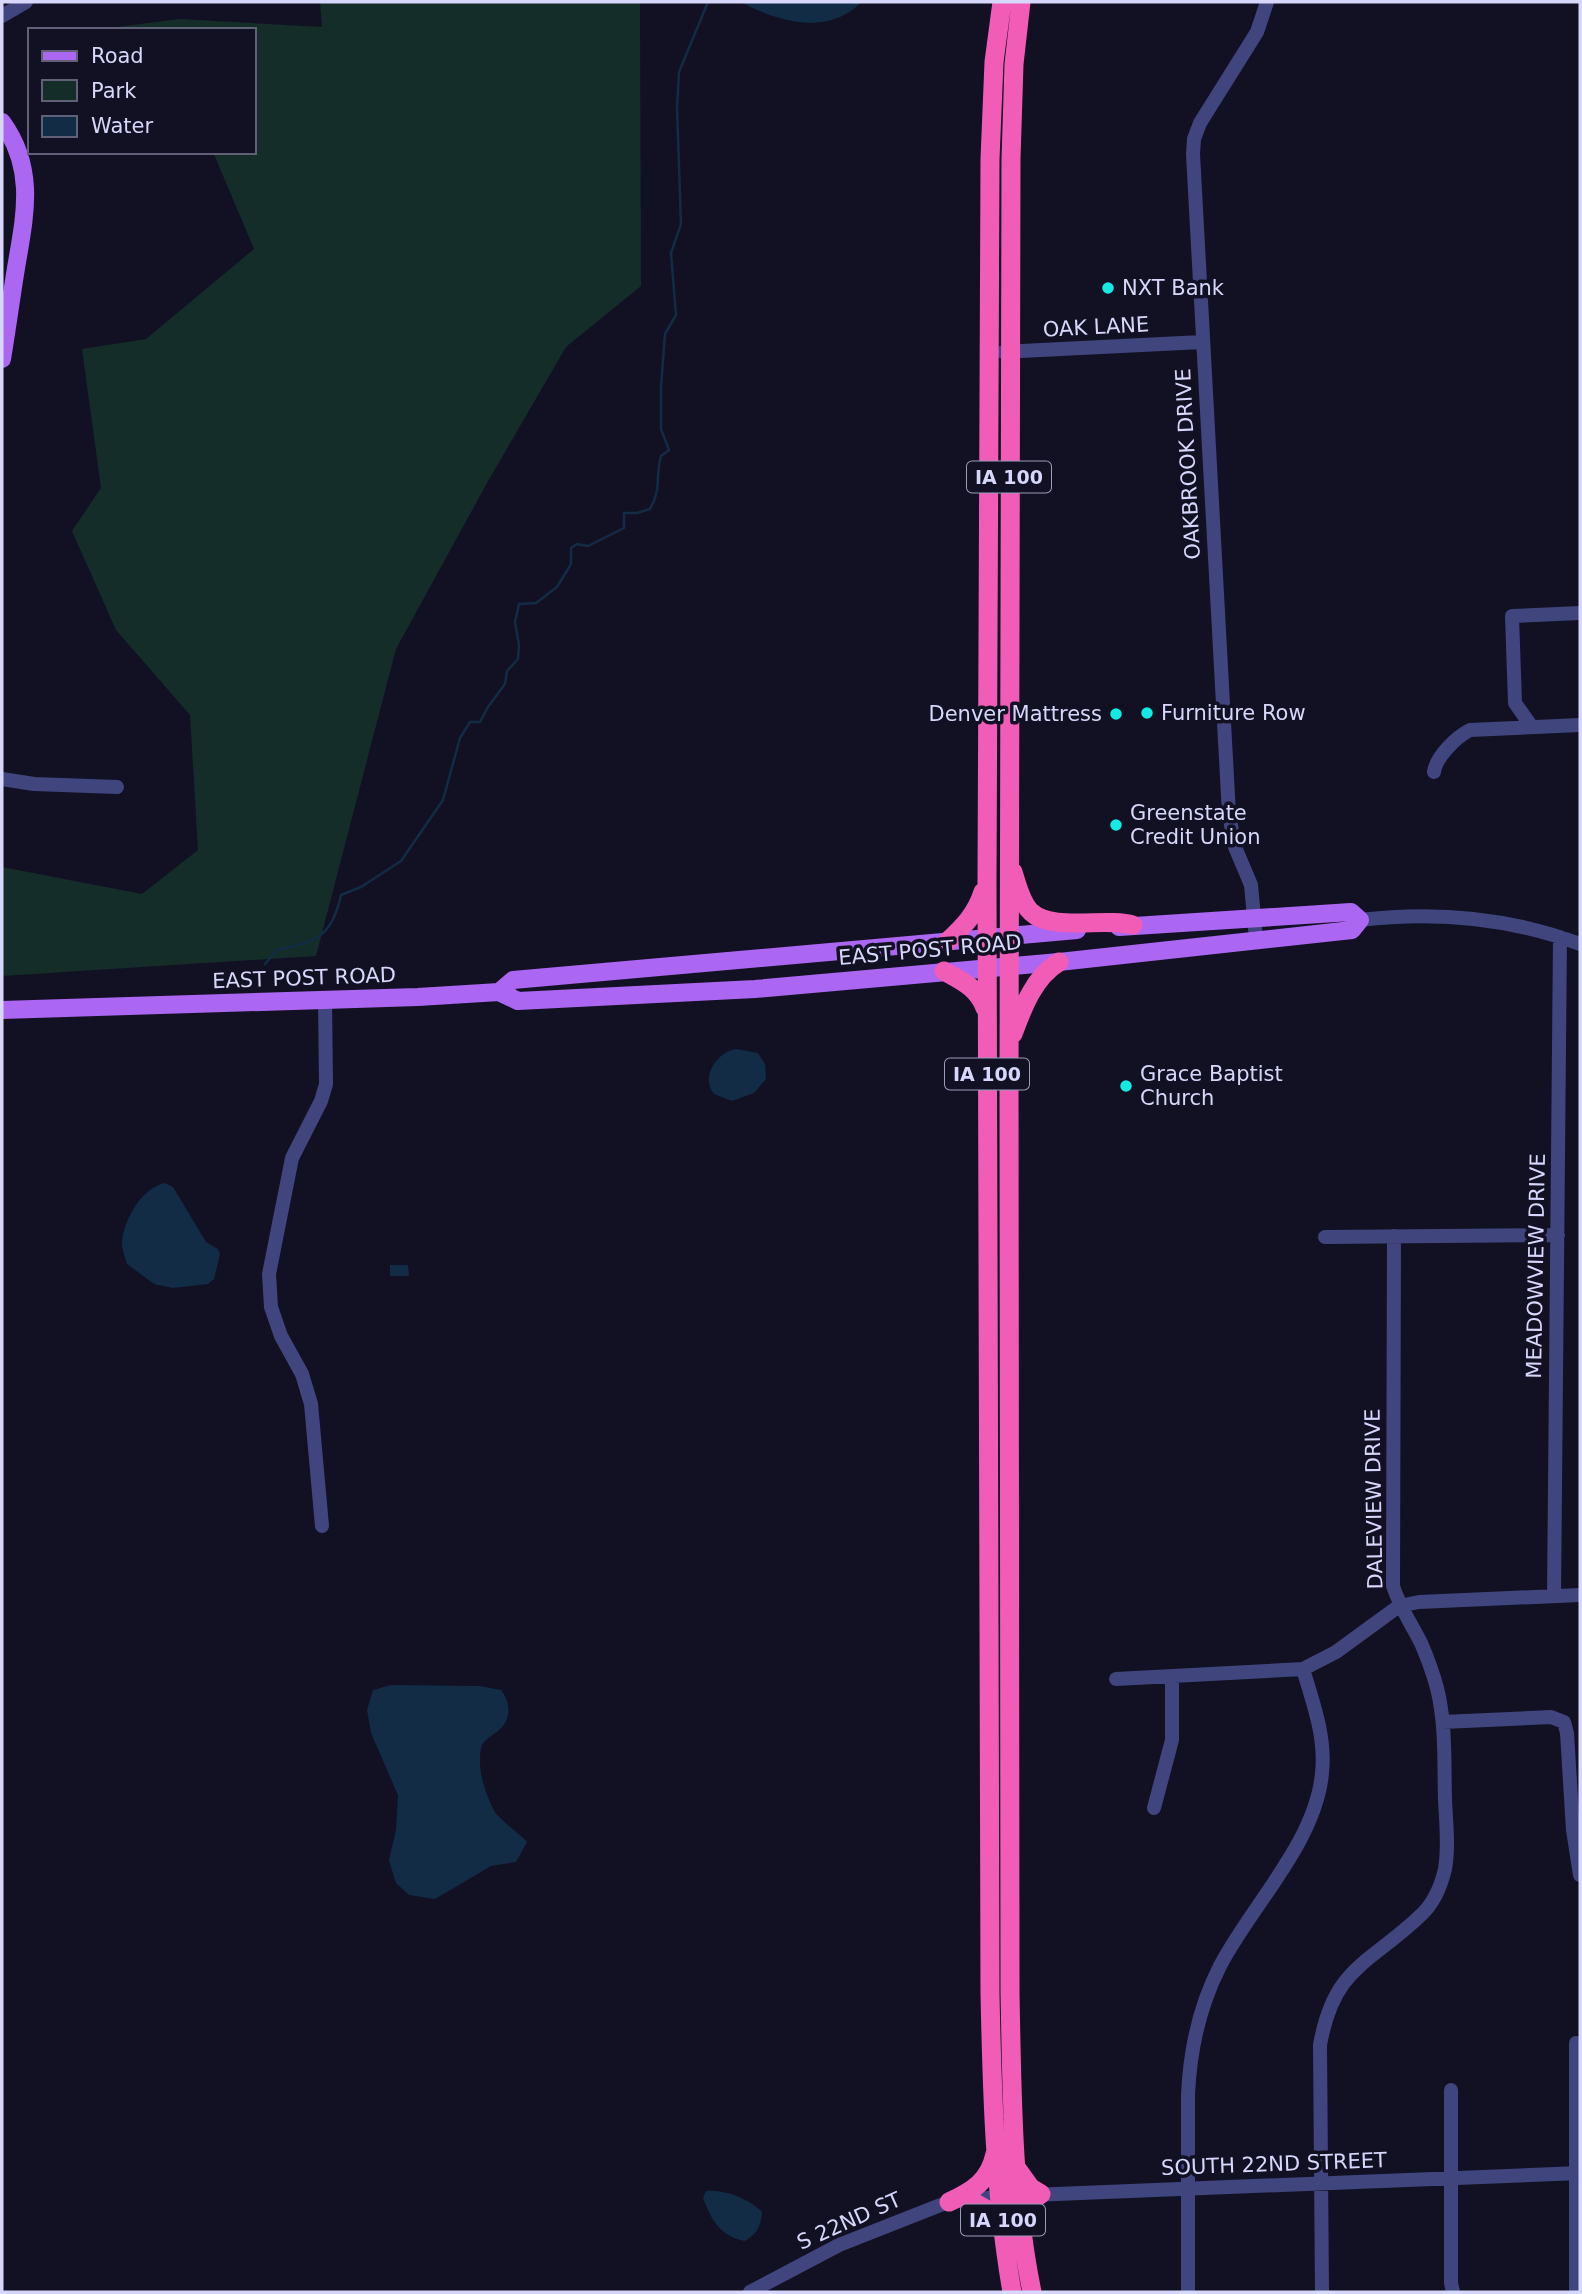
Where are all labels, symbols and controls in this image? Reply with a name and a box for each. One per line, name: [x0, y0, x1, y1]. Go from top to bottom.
legend: [28, 28, 256, 154]
text: Road: [91, 44, 144, 68]
text: Park: [91, 79, 137, 103]
text: Water: [91, 114, 153, 138]
place label: NXT Bank: [1122, 276, 1225, 300]
marker: NXT Bank: [1100, 280, 1116, 296]
street label: OAK LANE: [1042, 312, 1150, 342]
street label: OAKBROOK DRIVE: [1171, 368, 1205, 560]
road number: IA 100: [967, 462, 1051, 492]
place label: Furniture Row: [1161, 701, 1306, 725]
place label: Denver Mattress: [929, 702, 1102, 726]
marker: Furniture Row: [1139, 705, 1155, 721]
marker: Denver Mattress: [1108, 706, 1124, 722]
place label: Greenstate Credit Union: [1130, 801, 1261, 849]
marker: Greenstate Credit Union: [1108, 817, 1124, 833]
street label: EAST POST ROAD: [837, 930, 1023, 970]
street label: EAST POST ROAD: [212, 963, 396, 993]
road number: IA 100: [945, 1058, 1029, 1090]
place label: Grace Baptist Church: [1140, 1062, 1283, 1110]
marker: Grace Baptist Church: [1118, 1078, 1134, 1094]
street label: MEADOWVIEW DRIVE: [1522, 1153, 1550, 1379]
street label: DALEVIEW DRIVE: [1360, 1408, 1388, 1590]
street label: SOUTH 22ND STREET: [1161, 2148, 1387, 2180]
street label: S 22ND ST: [793, 2187, 905, 2255]
road number: IA 100: [961, 2204, 1045, 2236]

